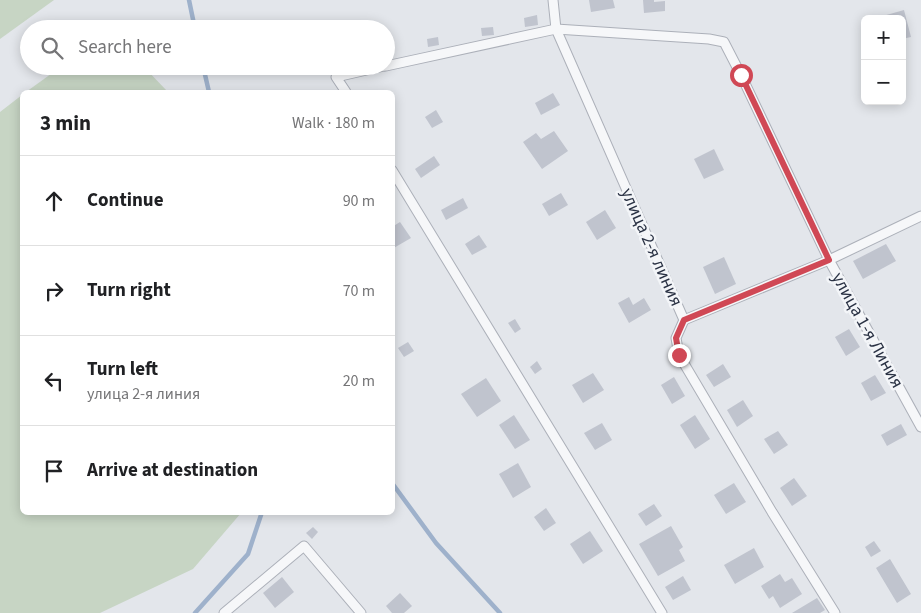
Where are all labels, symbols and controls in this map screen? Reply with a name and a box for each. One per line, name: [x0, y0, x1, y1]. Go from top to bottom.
map controls: [861, 15, 906, 105]
button: +: [861, 15, 906, 60]
search box: [20, 20, 395, 75]
icon: search: [38, 34, 66, 62]
text: Search here: [78, 34, 172, 61]
button: −: [861, 60, 906, 105]
route start: [730, 64, 753, 87]
text: 3 min: [40, 108, 91, 138]
text: Walk · 180 m: [292, 112, 375, 134]
street label: улица 2-я линия: [614, 184, 689, 310]
icon: ahead: [40, 187, 68, 215]
text: Continue: [87, 187, 164, 214]
text: 90 m: [343, 190, 375, 212]
street label: улица 1-я Линия: [825, 268, 910, 393]
icon: right: [40, 277, 68, 305]
text: Turn right: [87, 277, 171, 304]
text: 70 m: [343, 280, 375, 302]
route end: [668, 344, 691, 367]
text: Turn left: [87, 356, 158, 383]
icon: left: [40, 367, 68, 395]
text: 20 m: [343, 370, 375, 392]
text: улица 2-я линия: [87, 383, 200, 405]
icon: arrive: [40, 457, 68, 485]
text: Arrive at destination: [87, 457, 258, 484]

